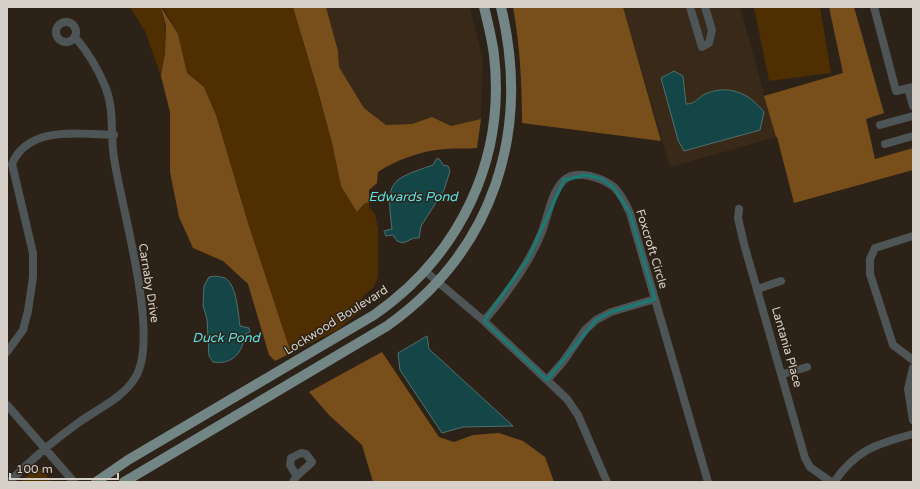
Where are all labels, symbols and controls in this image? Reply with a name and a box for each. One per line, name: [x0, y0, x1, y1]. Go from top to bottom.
water label: Edwards Pond: [368, 189, 459, 205]
street label: Foxcroft Circle: [633, 208, 671, 291]
street label: Carnaby Drive: [136, 242, 162, 324]
street label: Lockwood Boulevard: [282, 282, 390, 358]
street label: Lantania Place: [769, 305, 805, 389]
water label: Duck Pond: [192, 330, 262, 346]
scale bar: [10, 455, 118, 481]
text: 100 m: [16, 462, 53, 476]

